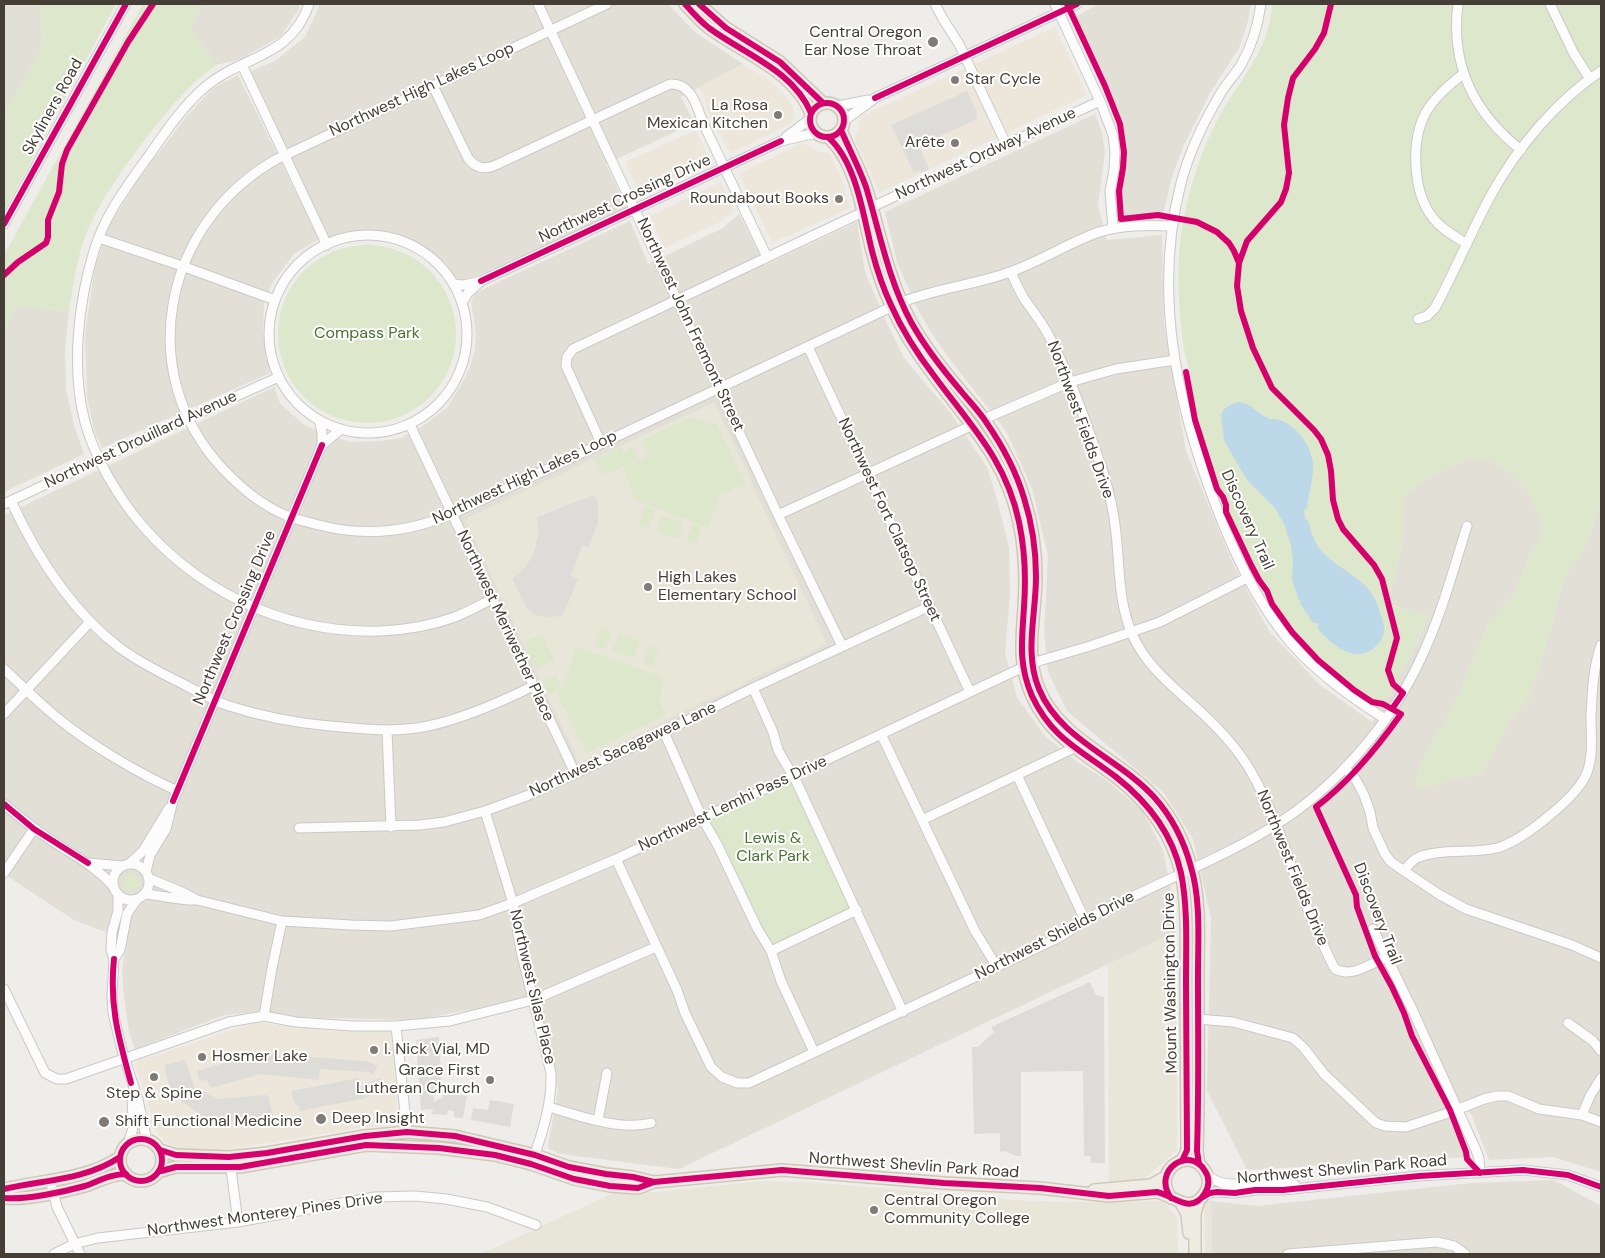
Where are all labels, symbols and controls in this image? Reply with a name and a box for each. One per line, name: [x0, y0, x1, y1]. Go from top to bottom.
place label: Central Oregon Ear Nose Throat: [804, 23, 922, 61]
marker: Central Oregon Ear Nose Throat: [926, 35, 940, 49]
street label: Northwest High Lakes Loop: [327, 39, 517, 141]
street label: Skyliners Road: [19, 55, 87, 159]
place label: Star Cycle: [965, 70, 1041, 90]
marker: Star Cycle: [949, 74, 961, 86]
place label: La Rosa Mexican Kitchen: [647, 96, 768, 134]
street label: Northwest Ordway Avenue: [893, 104, 1079, 204]
marker: La Rosa Mexican Kitchen: [772, 109, 784, 121]
place label: Arête: [905, 133, 945, 153]
marker: Arête: [949, 137, 961, 149]
street label: Northwest Crossing Drive: [536, 151, 714, 247]
place label: Roundabout Books: [690, 189, 829, 209]
marker: Roundabout Books: [833, 193, 845, 205]
street label: Northwest John Fremont Street: [632, 215, 748, 435]
park label: Compass Park: [314, 324, 420, 344]
street label: Northwest Fields Drive: [1043, 339, 1117, 501]
street label: Northwest Drouillard Avenue: [42, 387, 240, 493]
street label: Northwest Fort Clatsop Street: [833, 415, 945, 625]
street label: Northwest High Lakes Loop: [430, 427, 620, 529]
street label: Discovery Trail: [1216, 467, 1278, 573]
street label: Northwest Meriwether Place: [452, 527, 558, 725]
street label: Northwest Crossing Drive: [189, 528, 281, 708]
place label: High Lakes Elementary School: [658, 568, 796, 606]
marker: High Lakes Elementary School: [642, 581, 654, 593]
street label: Northwest Sacagawea Lane: [527, 698, 719, 802]
street label: Northwest Lemhi Pass Drive: [636, 752, 830, 856]
street label: Northwest Fields Drive: [1252, 787, 1332, 949]
park label: Lewis & Clark Park: [736, 829, 810, 867]
street label: Discovery Trail: [1349, 860, 1405, 968]
street label: Northwest Shields Drive: [972, 887, 1138, 985]
street label: Mount Washington Drive: [1160, 892, 1182, 1074]
street label: Northwest Silas Place: [505, 908, 559, 1066]
place label: I. Nick Vial, MD: [384, 1040, 490, 1060]
marker: I. Nick Vial, MD: [368, 1044, 380, 1056]
place label: Hosmer Lake: [212, 1047, 308, 1067]
marker: Hosmer Lake: [196, 1051, 208, 1063]
place label: Grace First Lutheran Church: [356, 1061, 480, 1099]
marker: Step & Spine: [148, 1071, 160, 1083]
marker: Grace First Lutheran Church: [484, 1074, 496, 1086]
place label: Step & Spine: [106, 1084, 202, 1104]
place label: Deep Insight: [332, 1109, 425, 1129]
place label: Shift Functional Medicine: [115, 1112, 302, 1132]
marker: Deep Insight: [314, 1112, 328, 1126]
marker: Shift Functional Medicine: [97, 1115, 111, 1129]
street label: Northwest Shevlin Park Road: [808, 1149, 1020, 1183]
street label: Northwest Shevlin Park Road: [1236, 1151, 1448, 1189]
street label: Northwest Monterey Pines Drive: [146, 1189, 384, 1241]
place label: Central Oregon Community College: [884, 1191, 1030, 1229]
marker: Central Oregon Community College: [868, 1204, 880, 1216]

